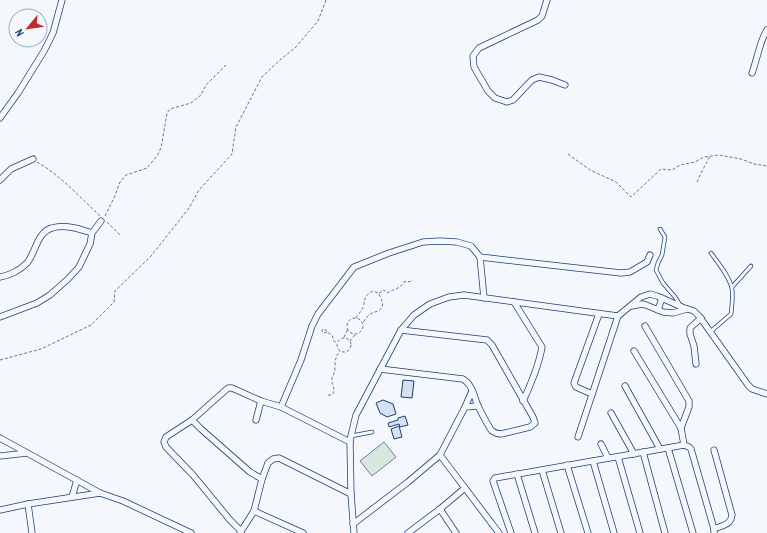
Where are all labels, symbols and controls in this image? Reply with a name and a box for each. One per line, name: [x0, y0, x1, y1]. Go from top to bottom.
north arrow: [8, 8, 48, 48]
text: N: [12, 27, 27, 39]

